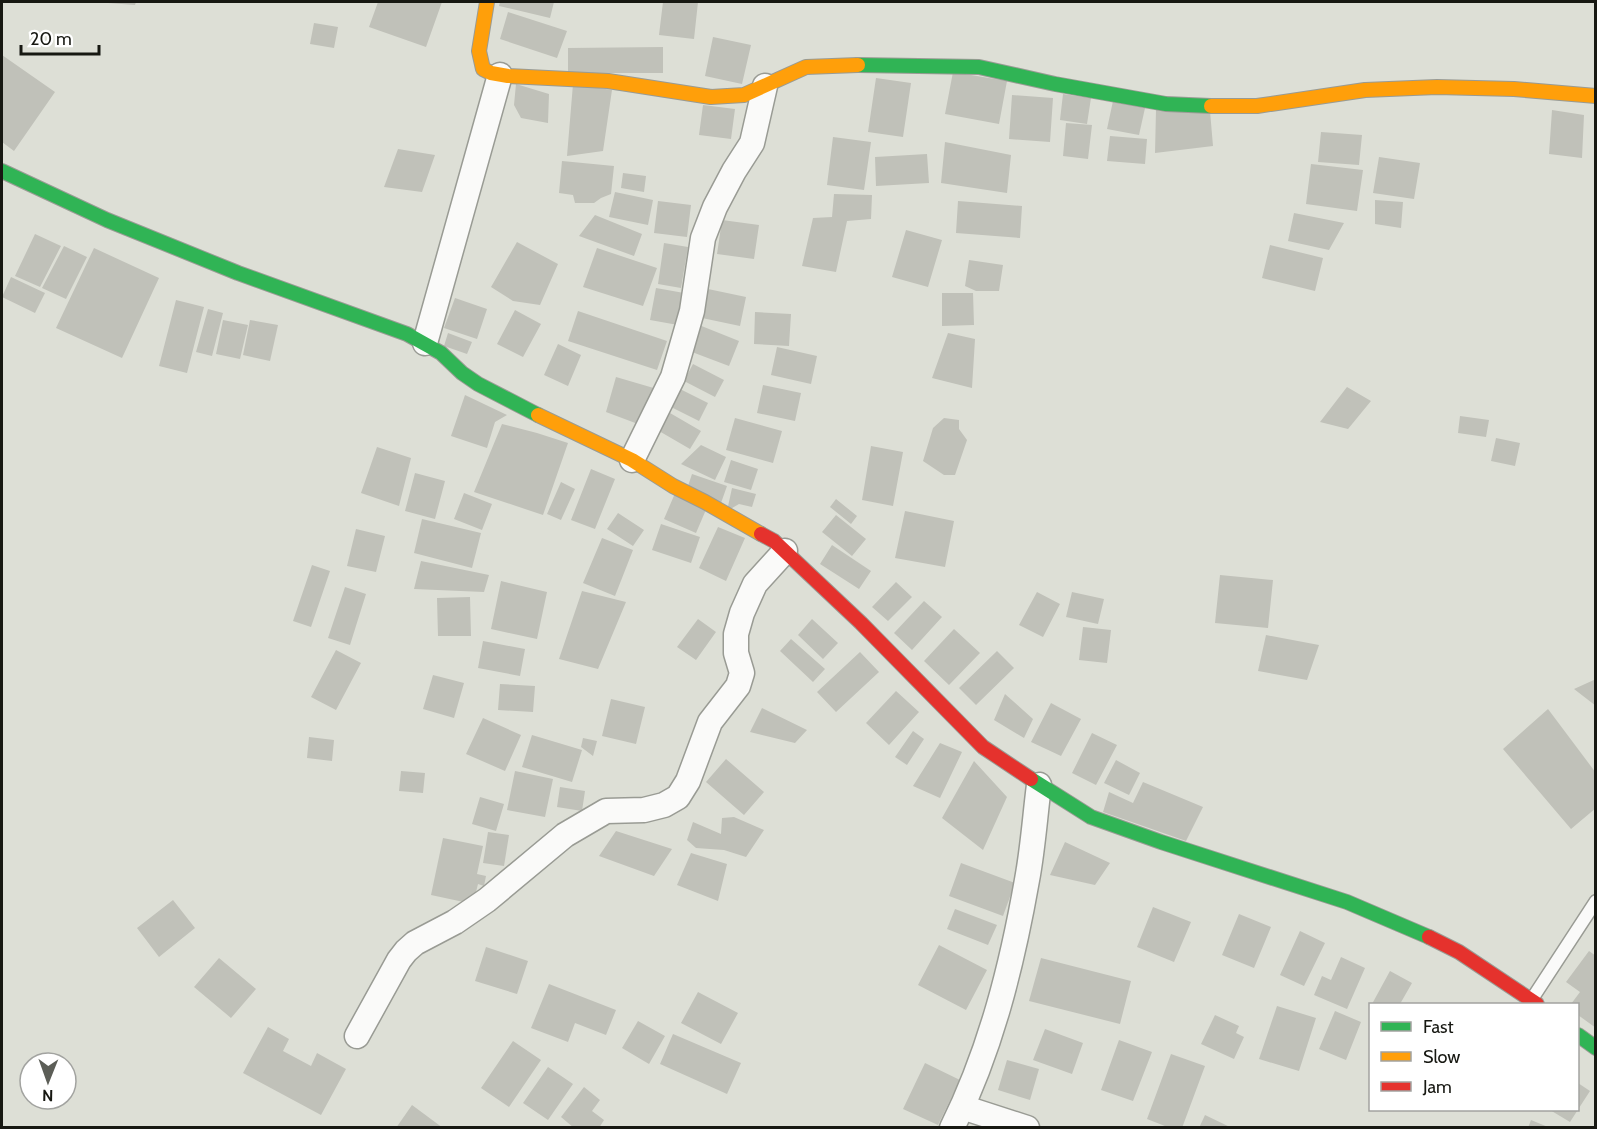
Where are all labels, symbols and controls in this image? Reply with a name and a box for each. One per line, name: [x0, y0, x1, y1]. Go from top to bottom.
scale bar: [21, 18, 99, 56]
text: 20 m: [30, 28, 72, 50]
legend: [1369, 1003, 1579, 1111]
text: Fast: [1423, 1016, 1454, 1038]
text: Slow: [1423, 1046, 1460, 1068]
north arrow: [18, 1051, 78, 1111]
text: Jam: [1422, 1076, 1452, 1098]
text: N: [42, 1086, 54, 1105]

